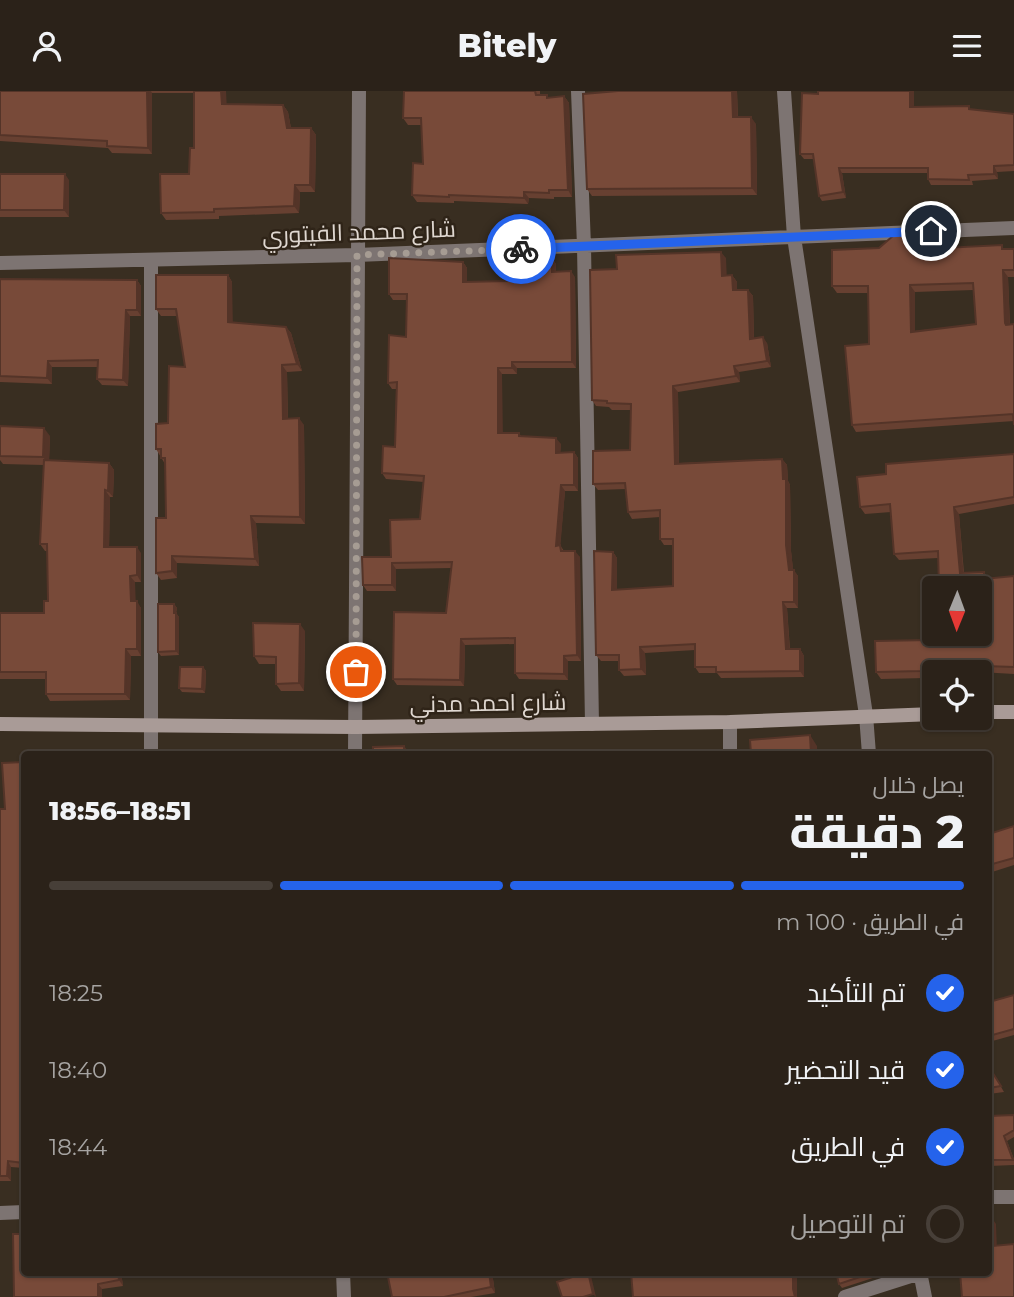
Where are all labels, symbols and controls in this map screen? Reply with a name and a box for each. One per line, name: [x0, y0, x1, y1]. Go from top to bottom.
text: Bitely: [458, 26, 556, 65]
icon: person: [28, 27, 66, 65]
icon: menu: [948, 27, 986, 65]
pin: [901, 201, 961, 261]
icon: home: [912, 212, 950, 250]
courier: [486, 214, 556, 284]
street label: شارع محمد الفيتوري: [262, 215, 456, 253]
icon: bike: [502, 230, 540, 268]
north arrow: [922, 576, 992, 646]
map controls: [922, 576, 992, 730]
pin: [326, 642, 386, 702]
icon: bag: [337, 653, 375, 691]
button: locate: [922, 660, 992, 730]
street label: شارع احمد مدني: [409, 688, 567, 722]
text: يصل خلال: [873, 771, 964, 799]
text: 18:51–18:56: [49, 795, 192, 827]
text: 2 دقيقة: [789, 803, 964, 860]
text: في الطريق · 100 m: [776, 908, 964, 936]
icon: check: [926, 974, 964, 1012]
text: تم التأكيد: [807, 977, 905, 1009]
text: 18:25: [49, 979, 103, 1007]
icon: check: [926, 1051, 964, 1089]
text: قيد التحضير: [786, 1054, 905, 1086]
text: 18:40: [49, 1056, 107, 1084]
icon: check: [926, 1128, 964, 1166]
text: في الطريق: [791, 1131, 905, 1163]
text: 18:44: [49, 1133, 107, 1161]
text: تم التوصيل: [790, 1208, 905, 1240]

